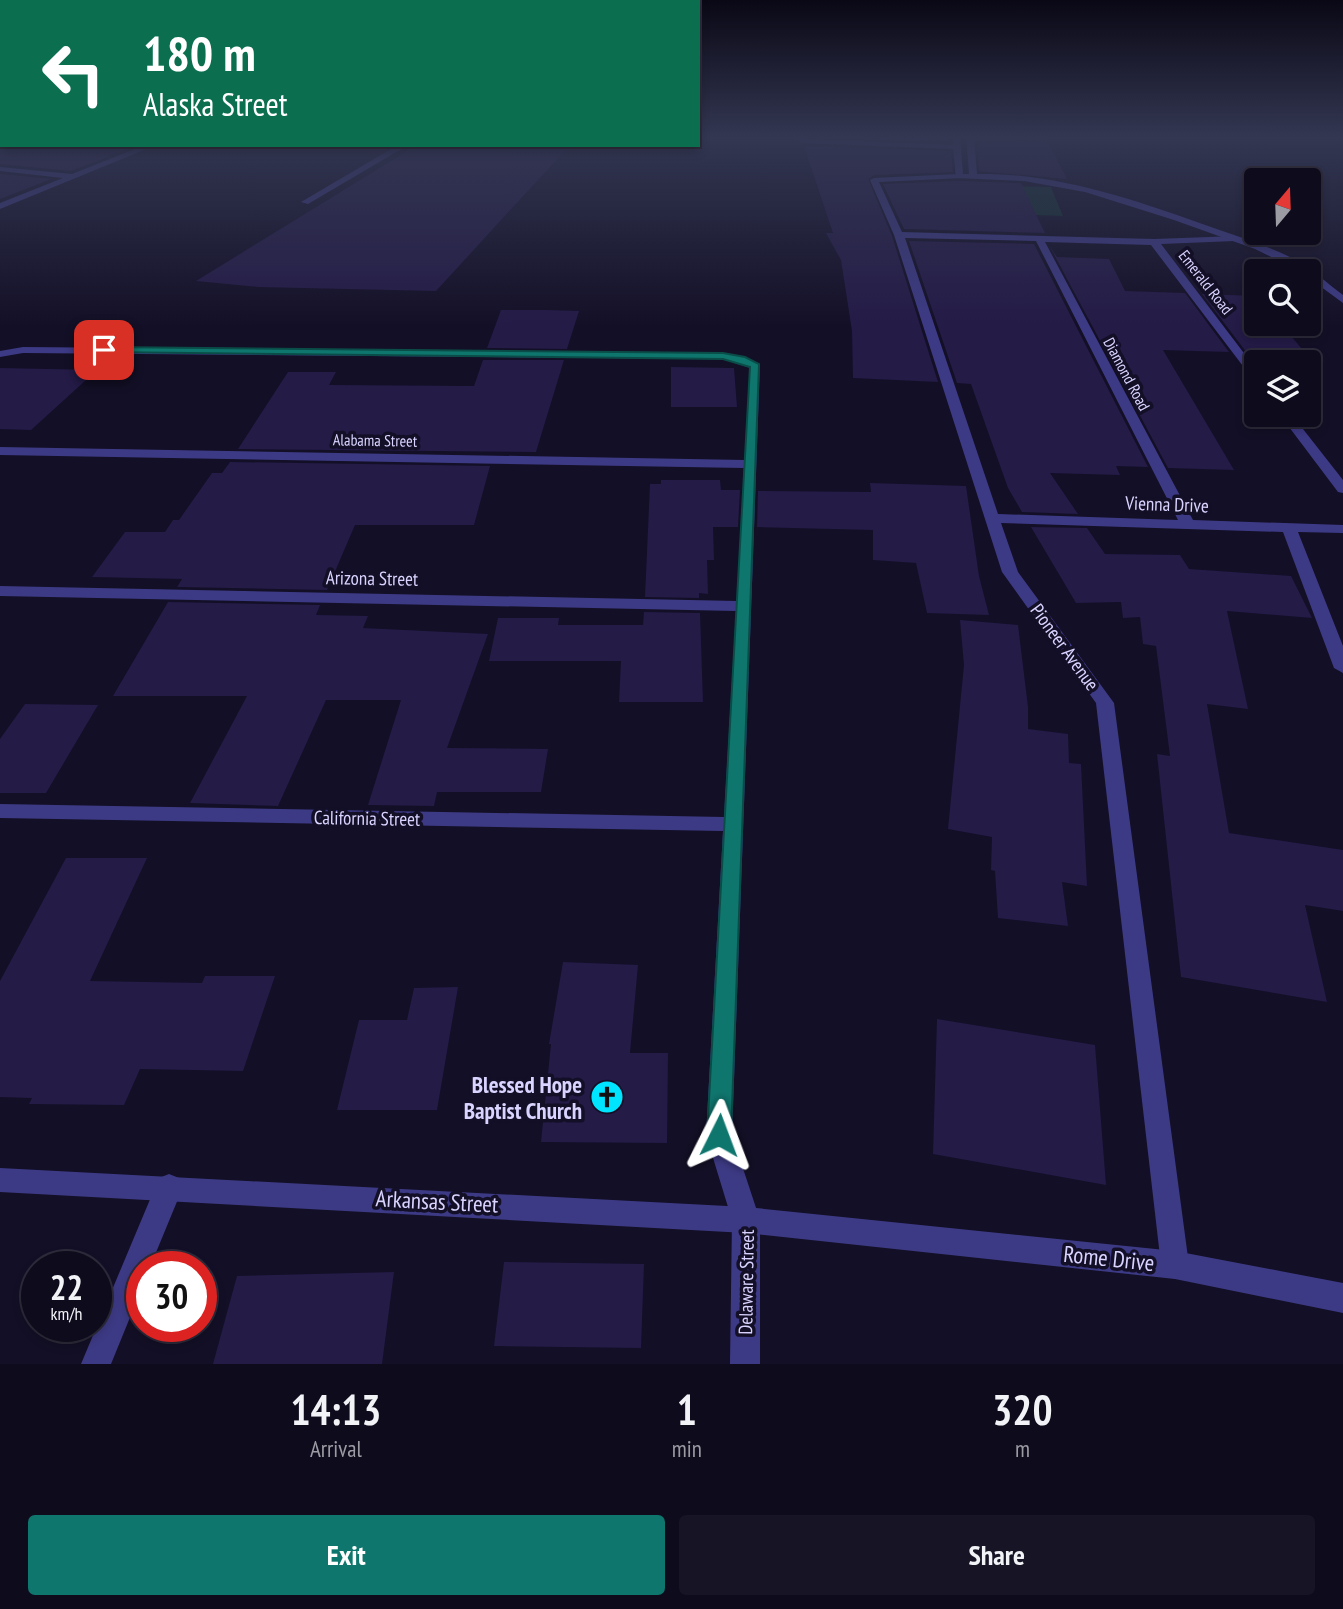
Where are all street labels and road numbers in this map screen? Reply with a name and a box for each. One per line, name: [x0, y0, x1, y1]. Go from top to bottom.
street label: Emerald Road: [1175, 246, 1237, 318]
street label: Diamond Road: [1099, 334, 1155, 414]
street label: Alabama Street: [333, 429, 418, 451]
street label: Vienna Drive: [1124, 491, 1209, 517]
street label: Arizona Street: [326, 565, 419, 591]
street label: Pioneer Avenue: [1025, 599, 1105, 695]
street label: California Street: [314, 805, 421, 831]
street label: Arkansas Street: [375, 1183, 500, 1219]
street label: Delaware Street: [733, 1228, 759, 1335]
street label: Rome Drive: [1062, 1239, 1156, 1277]

